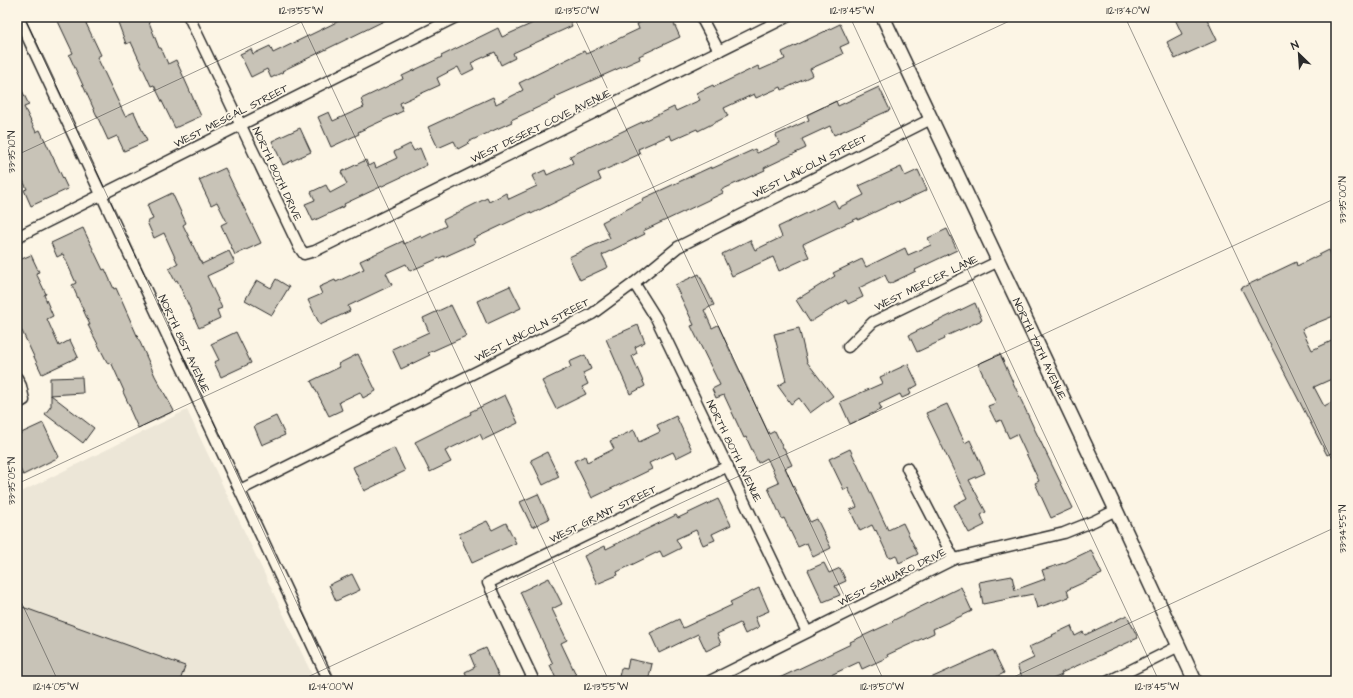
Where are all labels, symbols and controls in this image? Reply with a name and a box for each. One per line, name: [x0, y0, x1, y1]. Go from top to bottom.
text: 112°13'55"W: [279, 4, 324, 18]
text: 112°13'50"W: [555, 4, 599, 18]
text: 112°13'45"W: [830, 4, 875, 18]
text: 112°13'40"W: [1106, 4, 1150, 18]
north arrow: [1279, 34, 1319, 74]
text: N: [1289, 37, 1301, 54]
street label: WEST MESCAL STREET: [171, 81, 291, 151]
street label: WEST DESERT COVE AVENUE: [468, 85, 614, 167]
street label: NORTH 80TH DRIVE: [249, 125, 306, 224]
street label: WEST LINCOLN STREET: [750, 130, 870, 202]
text: 33°35'10"N: [5, 131, 19, 173]
text: 33°35'00"N: [1336, 176, 1350, 224]
street label: WEST MERCER LANE: [872, 251, 981, 315]
street label: NORTH 81ST AVENUE: [155, 292, 214, 396]
street label: WEST LINCOLN STREET: [472, 294, 592, 366]
street label: NORTH 79TH AVENUE: [1009, 295, 1071, 403]
street label: NORTH 80TH AVENUE: [703, 397, 766, 505]
text: 33°35'05"N: [5, 457, 19, 505]
street label: WEST GRANT STREET: [547, 481, 659, 546]
text: 33°34'55"N: [1336, 505, 1350, 553]
street label: WEST SAHUARO DRIVE: [835, 544, 949, 610]
text: 112°14'05"W: [33, 680, 79, 694]
text: 112°14'00"W: [309, 680, 354, 694]
text: 112°13'55"W: [584, 680, 629, 694]
text: 112°13'50"W: [860, 680, 904, 694]
text: 112°13'45"W: [1135, 680, 1180, 694]

